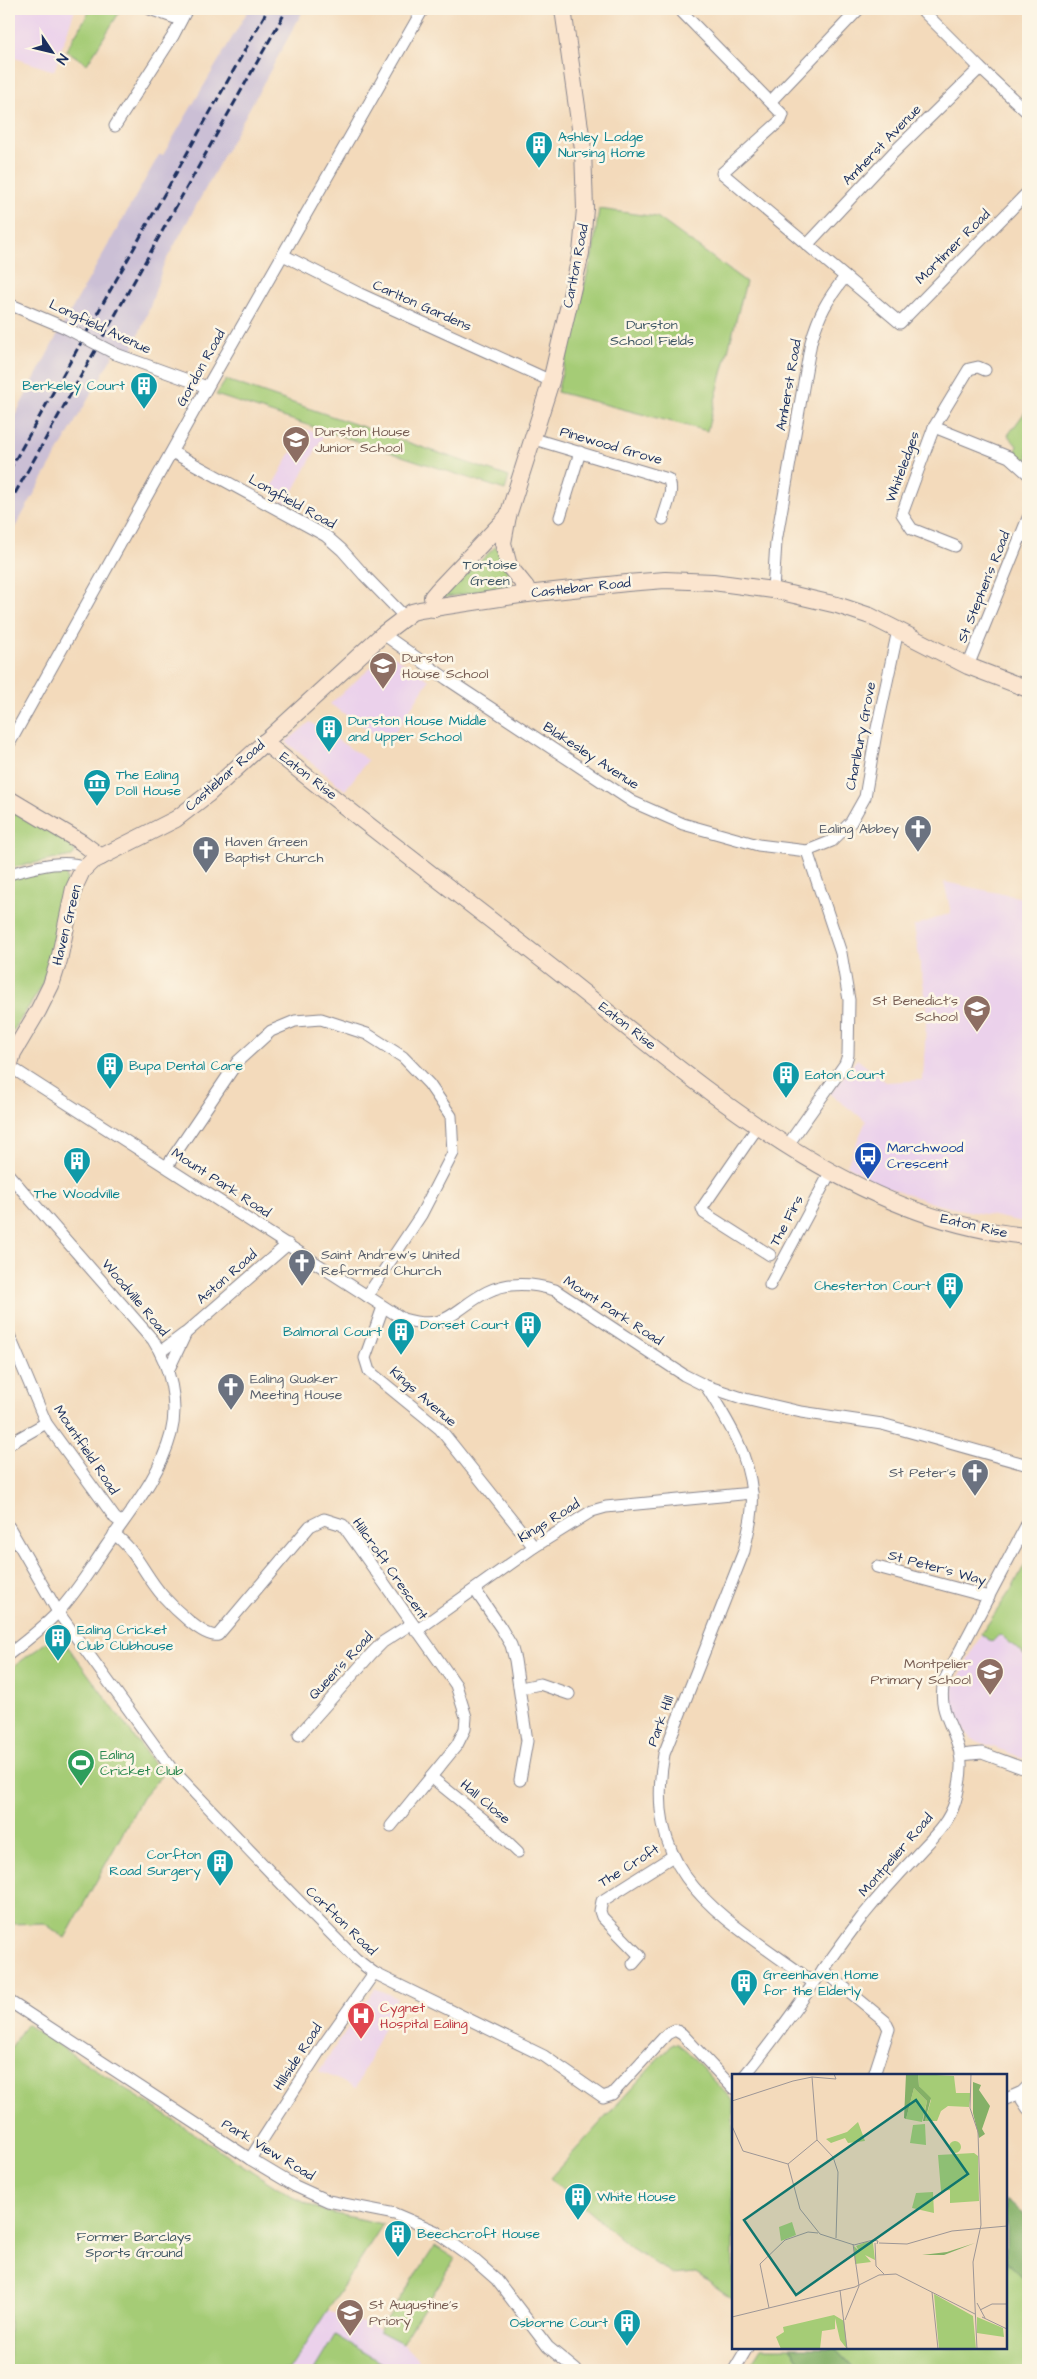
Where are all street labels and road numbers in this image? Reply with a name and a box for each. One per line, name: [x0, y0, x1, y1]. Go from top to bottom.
street label: Amherst Avenue: [838, 100, 926, 190]
street label: Mortimer Road: [911, 205, 995, 289]
street label: Carlton Road: [558, 222, 594, 310]
street label: Carlton Gardens: [369, 275, 475, 337]
street label: Longfield Avenue: [46, 295, 155, 360]
street label: Gordon Road: [172, 326, 230, 410]
street label: Amherst Road: [771, 338, 807, 432]
street label: Pinewood Grove: [557, 422, 665, 470]
street label: Whiteledges: [881, 429, 925, 505]
street label: Longfield Road: [245, 470, 339, 534]
street label: St Stephen's Road: [952, 528, 1016, 646]
street label: Castlebar Road: [530, 573, 632, 603]
street label: Charlbury Grove: [841, 680, 881, 792]
street label: Blakesley Avenue: [539, 717, 643, 795]
street label: Castlebar Road: [181, 736, 269, 816]
street label: Eaton Rise: [275, 747, 341, 805]
street label: Haven Green: [47, 883, 87, 967]
street label: Eaton Rise: [594, 997, 660, 1055]
street label: Mount Park Road: [167, 1143, 275, 1223]
street label: The Firs: [765, 1192, 809, 1250]
street label: Eaton Rise: [939, 1209, 1010, 1244]
street label: Aston Road: [192, 1245, 262, 1309]
street label: Woodville Road: [97, 1255, 173, 1341]
street label: Mount Park Road: [559, 1271, 667, 1351]
street label: Kings Avenue: [385, 1362, 461, 1432]
street label: Mountfield Road: [49, 1401, 123, 1499]
street label: Kings Road: [514, 1494, 584, 1548]
street label: Hillcroft Crescent: [347, 1514, 433, 1624]
street label: St Peter's Way: [886, 1545, 988, 1591]
street label: Queen's Road: [304, 1628, 378, 1704]
street label: Park Hill: [643, 1693, 679, 1749]
street label: Hall Close: [456, 1775, 515, 1829]
street label: Montpelier Road: [854, 1809, 938, 1901]
street label: The Croft: [595, 1839, 664, 1893]
street label: Corfton Road: [301, 1882, 381, 1960]
street label: Hillside Road: [269, 2019, 327, 2095]
street label: Park View Road: [218, 2114, 318, 2186]

